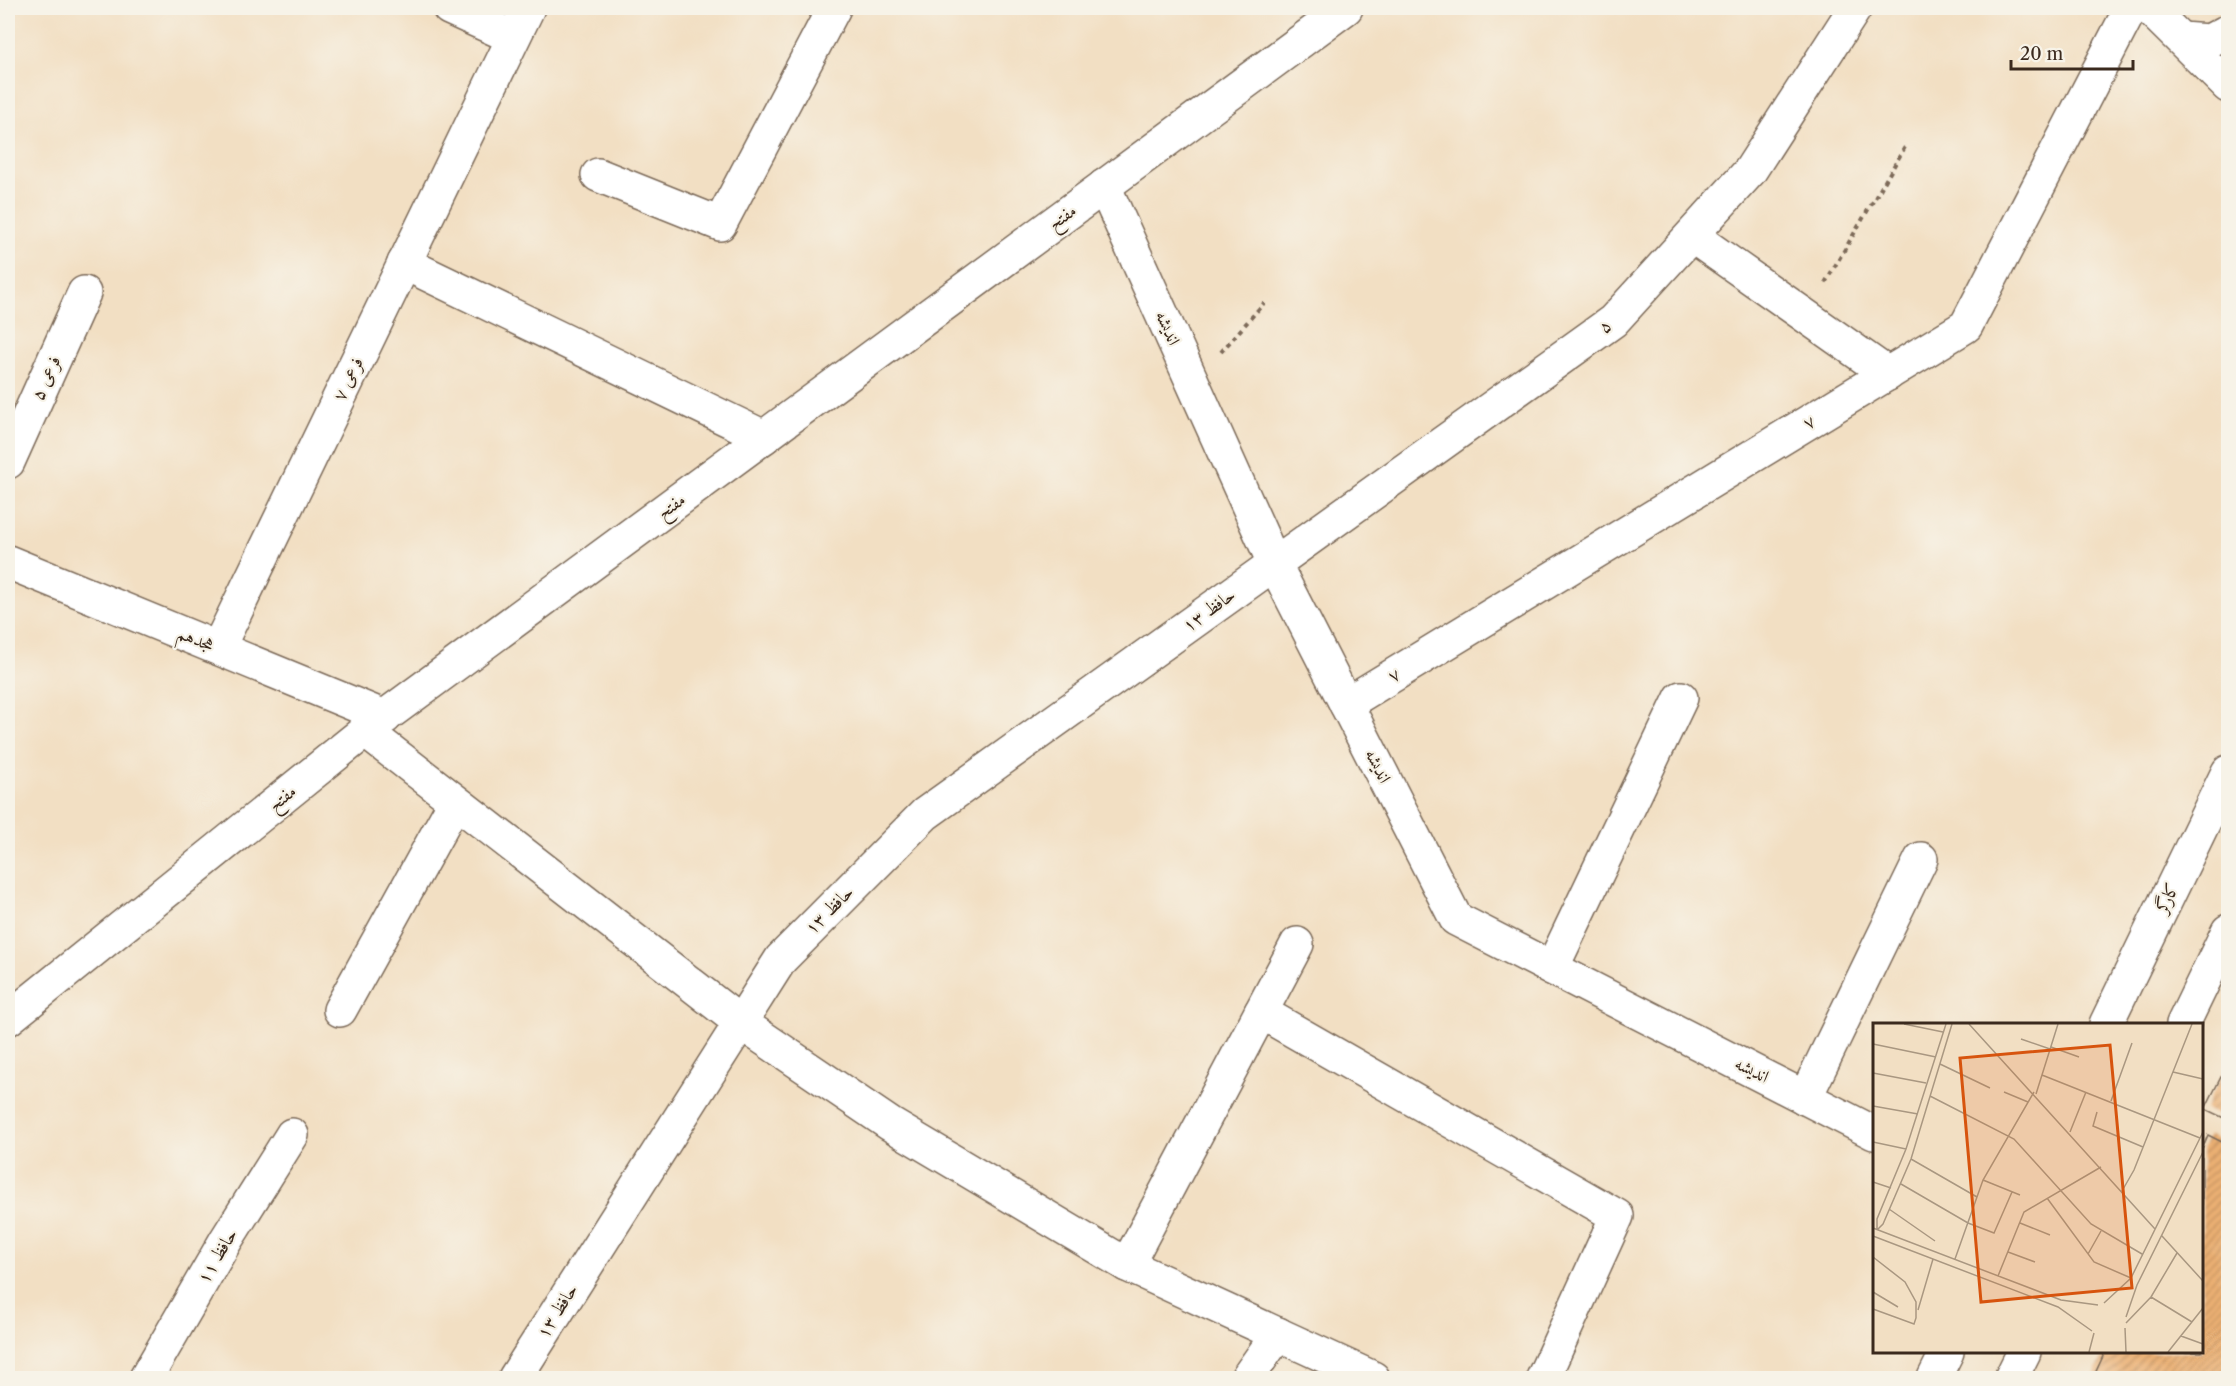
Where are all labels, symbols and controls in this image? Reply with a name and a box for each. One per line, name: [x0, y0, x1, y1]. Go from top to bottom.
scale bar: [2011, 33, 2132, 71]
text: 20 m: [2020, 43, 2064, 65]
street label: مفتح: [1044, 199, 1083, 239]
street label: اندیشه: [1151, 307, 1185, 349]
street label: ۵: [1594, 314, 1616, 338]
street label: فرعی ۵: [27, 352, 66, 404]
street label: فرعی ۷: [328, 353, 369, 405]
street label: ۷: [1799, 410, 1819, 434]
street label: مفتح: [653, 488, 692, 528]
street label: حافظ ۱۳: [1178, 584, 1240, 636]
street label: هجدهم: [172, 622, 218, 662]
street label: ۷: [1384, 663, 1404, 687]
street label: اندیشه: [1360, 745, 1396, 787]
street label: مفتح: [264, 780, 304, 820]
street label: کارگر: [2149, 879, 2184, 919]
street label: حافظ ۱۳: [800, 881, 858, 939]
inset map: [1873, 1023, 2203, 1353]
street label: اندیشه: [1731, 1052, 1773, 1088]
street label: حافظ ۱۱: [192, 1225, 242, 1287]
street label: حافظ ۱۳: [532, 1280, 582, 1342]

